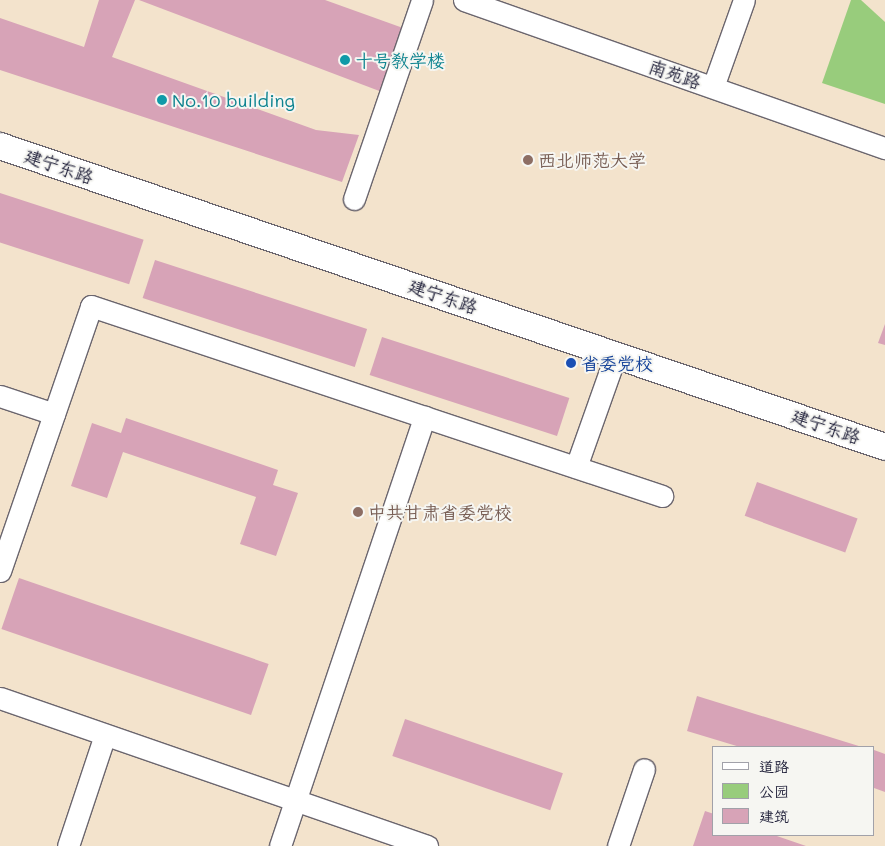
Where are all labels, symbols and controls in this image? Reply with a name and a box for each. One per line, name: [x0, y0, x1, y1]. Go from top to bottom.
place label: 十号教学楼: [355, 49, 445, 71]
marker: 十号教学楼: [339, 54, 351, 66]
street label: 南苑路: [646, 55, 704, 93]
place label: No.10 building: [172, 89, 295, 111]
marker: No.10 building: [156, 94, 168, 106]
street label: 建宁东路: [21, 144, 97, 188]
place label: 西北师范大学: [538, 149, 646, 171]
marker: 西北师范大学: [522, 154, 534, 166]
street label: 建宁东路: [405, 274, 481, 318]
place label: 省委党校: [581, 352, 653, 374]
marker: 省委党校: [565, 357, 577, 369]
street label: 建宁东路: [788, 404, 864, 448]
place label: 中共甘肃省委党校: [368, 501, 512, 523]
marker: 中共甘肃省委党校: [352, 506, 364, 518]
legend: [712, 746, 875, 836]
text: 道路: [759, 756, 789, 776]
text: 公园: [759, 781, 789, 801]
text: 建筑: [759, 806, 789, 826]

